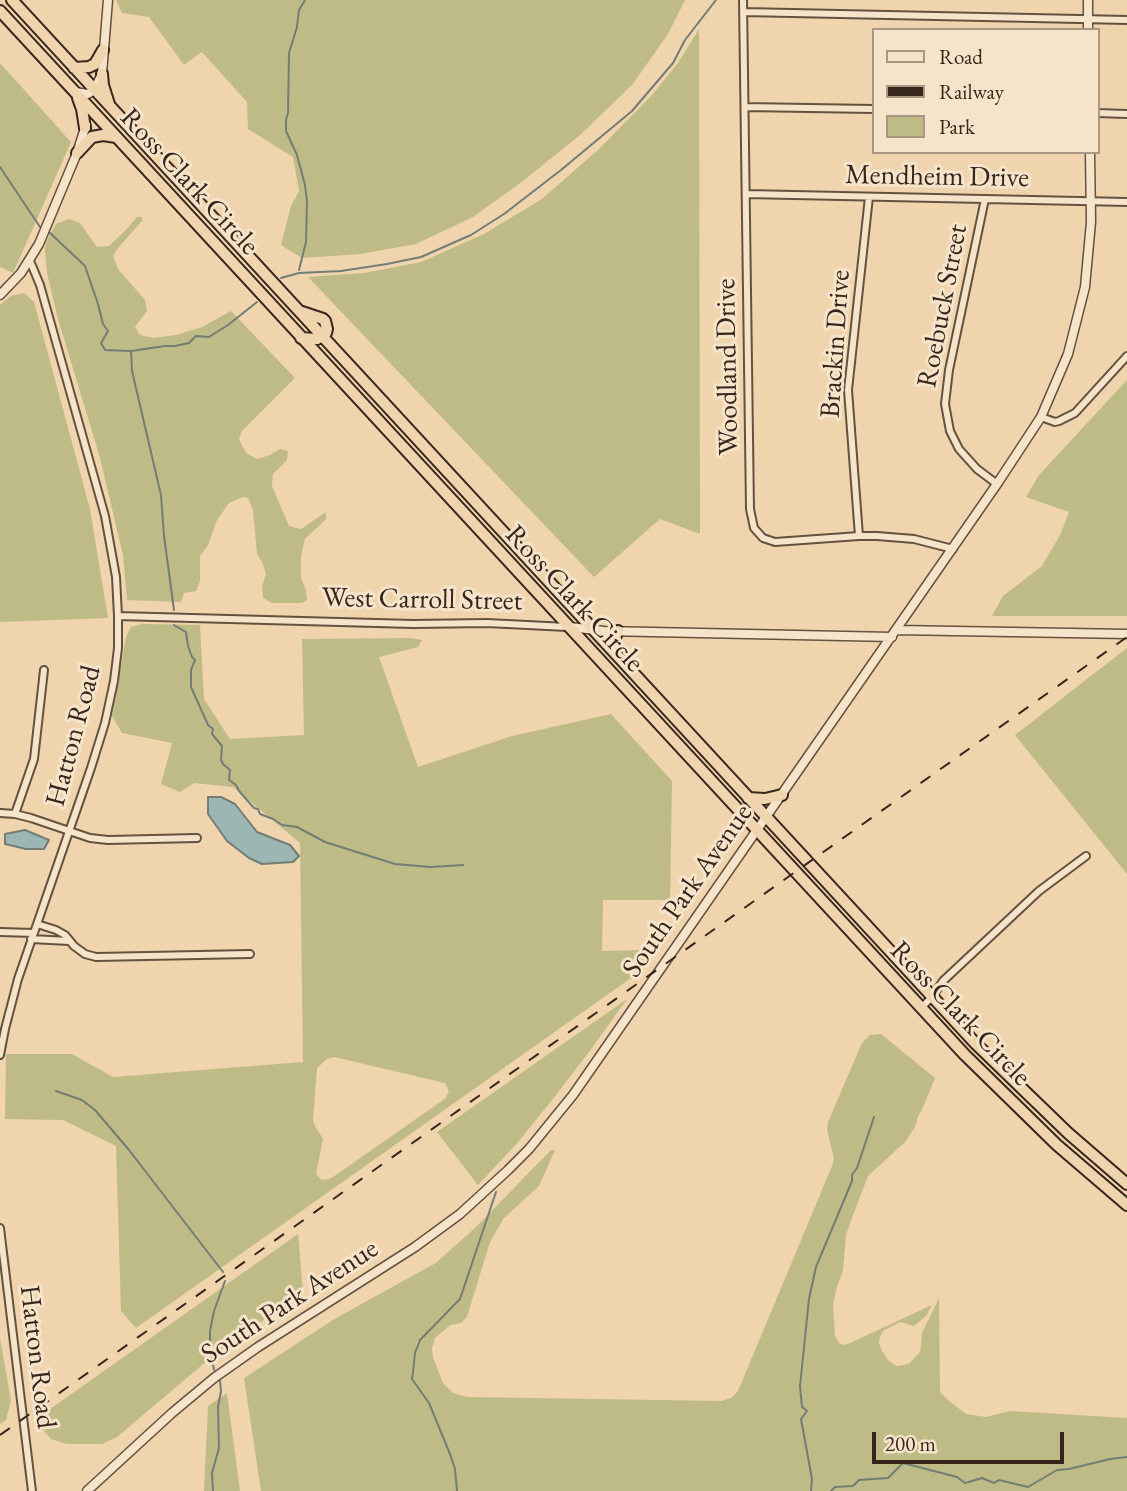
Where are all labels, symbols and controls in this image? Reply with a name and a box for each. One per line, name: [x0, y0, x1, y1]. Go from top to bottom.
legend: [872, 28, 1099, 154]
text: Road: [939, 43, 983, 70]
text: Railway: [939, 78, 1004, 105]
street label: Ross Clark Circle: [112, 102, 266, 262]
text: Park: [939, 113, 975, 140]
street label: Mendheim Drive: [845, 159, 1029, 195]
street label: Roebuck Street: [911, 222, 975, 390]
street label: Brackin Drive: [814, 269, 858, 419]
street label: Woodland Drive: [710, 278, 746, 456]
street label: Ross Clark Circle: [497, 519, 651, 679]
street label: West Carroll Street: [321, 581, 523, 619]
street label: Hatton Road: [39, 662, 109, 810]
street label: South Park Avenue: [616, 798, 760, 984]
street label: Ross Clark Circle: [882, 935, 1038, 1093]
street label: South Park Avenue: [195, 1232, 385, 1372]
street label: Hatton Road: [12, 1283, 62, 1431]
scale bar: [875, 1418, 1068, 1462]
text: 200 m: [885, 1430, 936, 1457]

